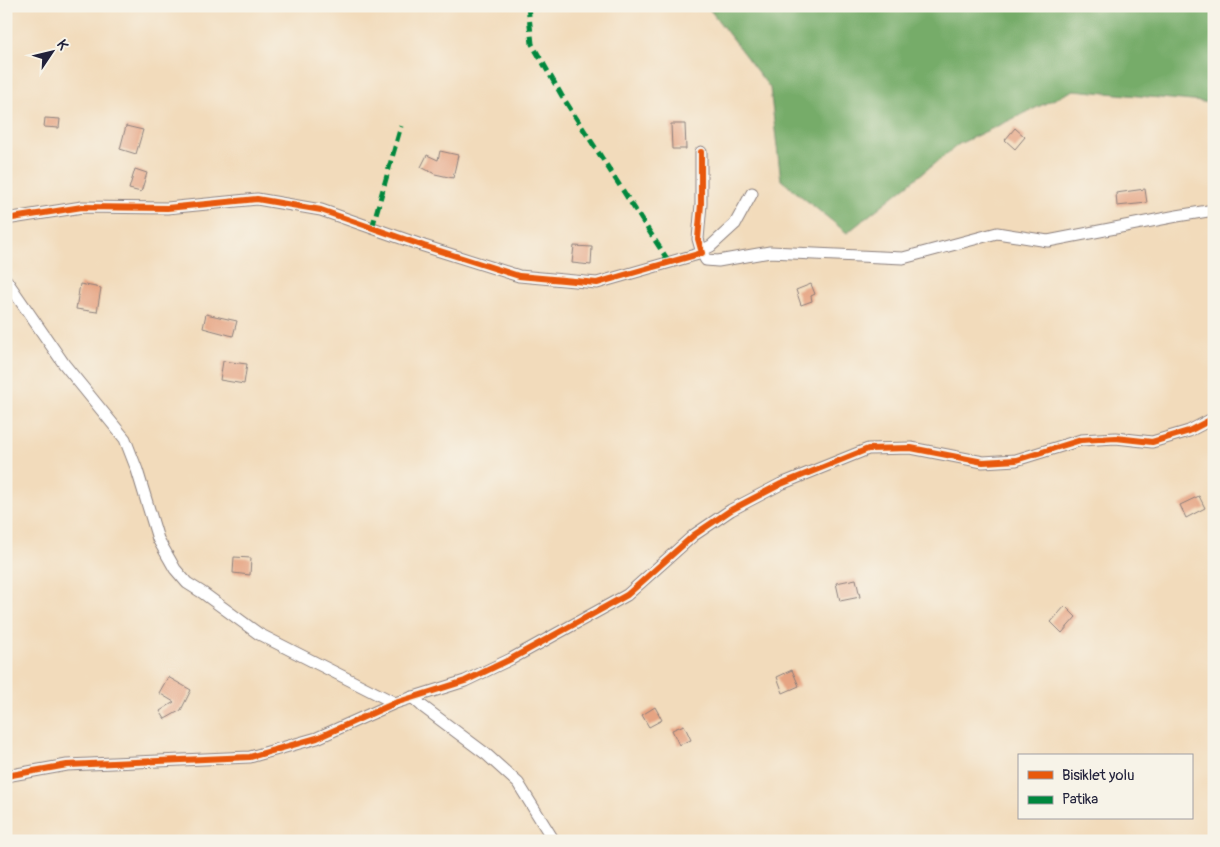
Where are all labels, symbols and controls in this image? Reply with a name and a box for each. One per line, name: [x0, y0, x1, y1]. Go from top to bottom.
north arrow: [28, 28, 78, 78]
text: K: [53, 36, 72, 54]
legend: [1018, 754, 1192, 820]
text: Bisiklet yolu: [1062, 766, 1135, 785]
text: Patika: [1062, 790, 1098, 809]

